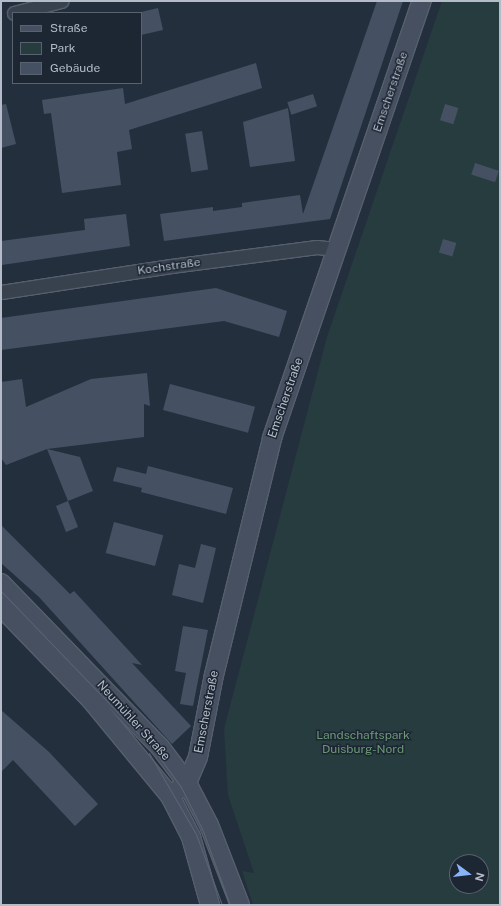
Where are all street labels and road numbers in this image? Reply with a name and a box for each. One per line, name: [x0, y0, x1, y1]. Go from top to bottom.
street label: Emscherstraße: [371, 50, 411, 134]
street label: Kochstraße: [137, 255, 201, 279]
street label: Emscherstraße: [266, 356, 306, 440]
street label: Emscherstraße: [192, 669, 222, 755]
street label: Neumühler Straße: [93, 678, 173, 764]

